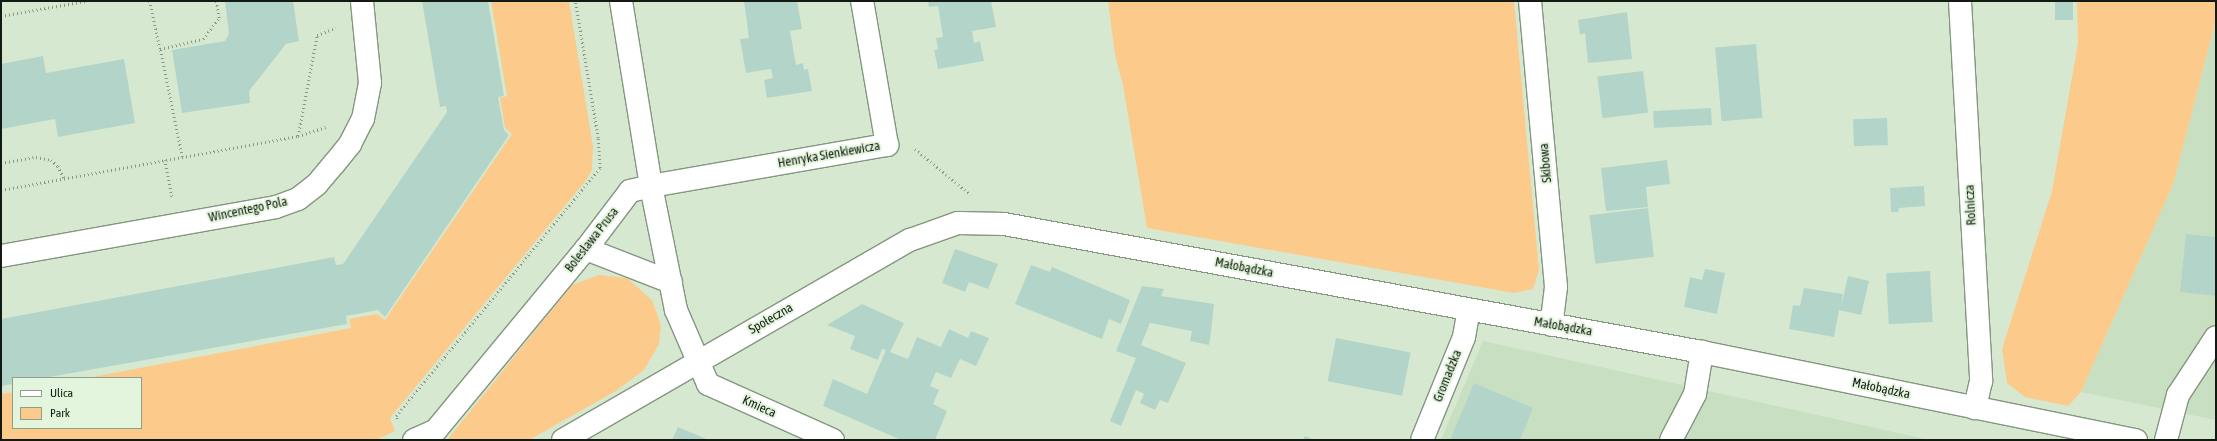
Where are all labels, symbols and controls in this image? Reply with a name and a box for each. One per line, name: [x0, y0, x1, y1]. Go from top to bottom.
street label: Henryka Sienkiewicza: [777, 138, 881, 172]
street label: Skibowa: [1537, 143, 1555, 183]
street label: Rolnicza: [1962, 184, 1980, 226]
street label: Wincentego Pola: [207, 194, 289, 226]
street label: Bolesława Prusa: [562, 204, 622, 276]
street label: Małobądzka: [1214, 255, 1274, 281]
street label: Społeczna: [746, 300, 796, 338]
street label: Małobądzka: [1533, 314, 1593, 340]
street label: Gromadzka: [1430, 348, 1466, 404]
street label: Małobądzka: [1851, 375, 1911, 403]
legend: [12, 377, 142, 429]
text: Ulica: [50, 386, 73, 400]
street label: Kmieca: [740, 393, 778, 421]
text: Park: [50, 406, 70, 420]

